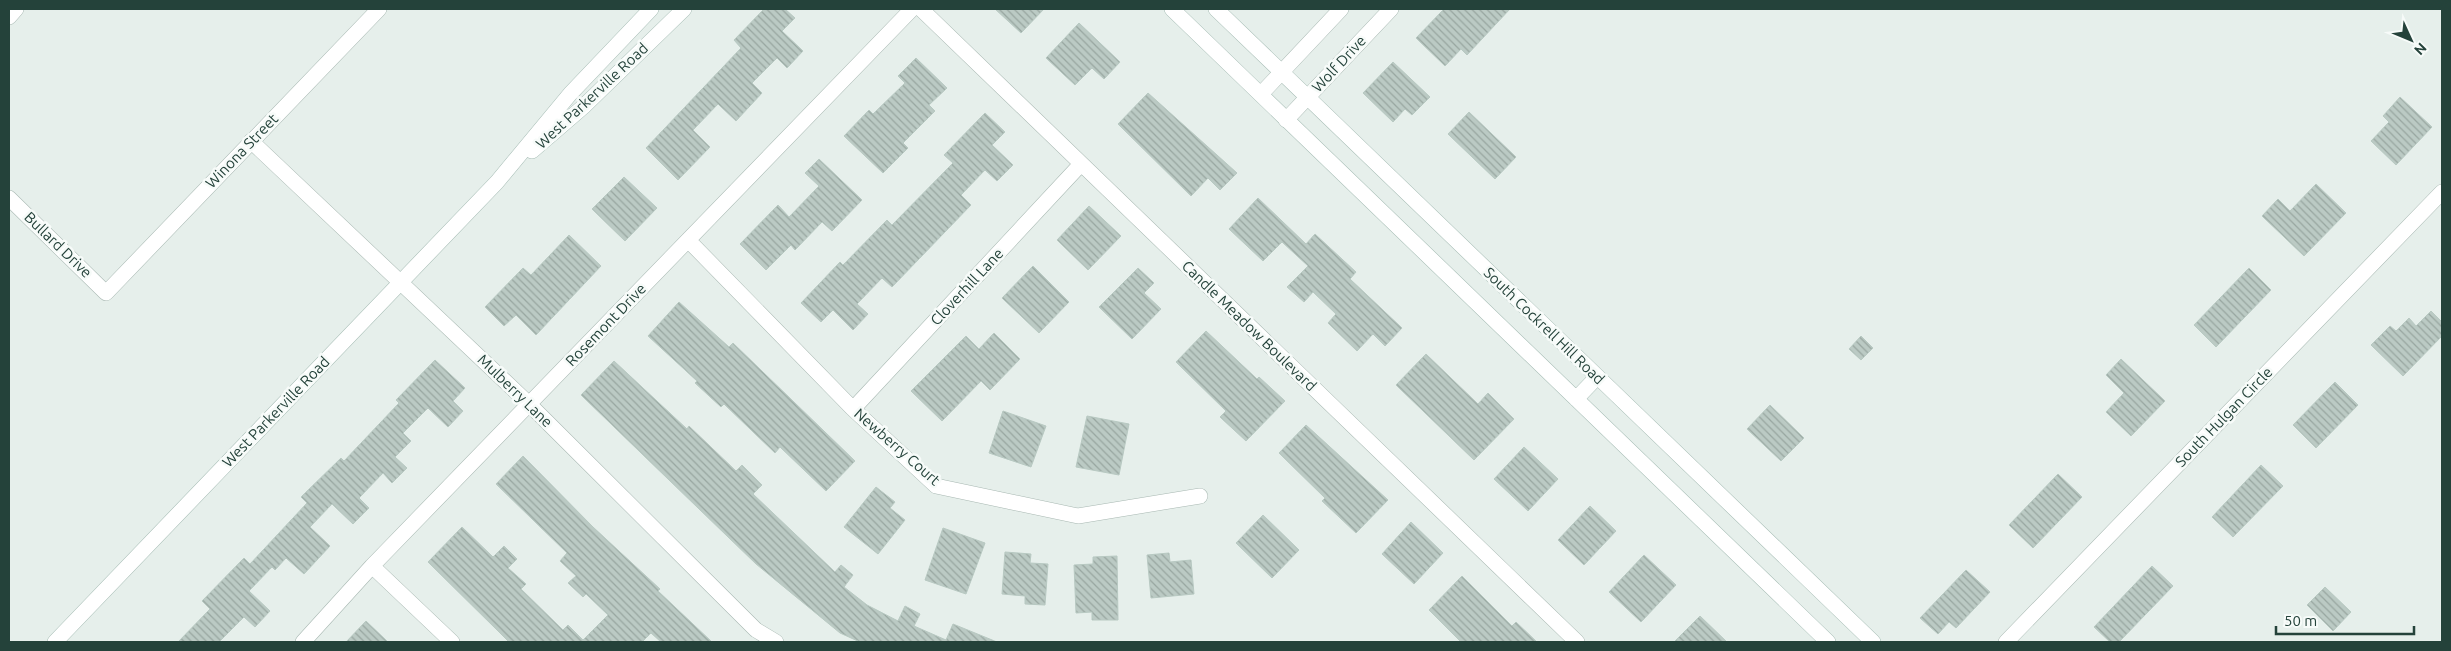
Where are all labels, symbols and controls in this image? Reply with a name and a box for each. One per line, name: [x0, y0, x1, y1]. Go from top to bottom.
north arrow: [2386, 15, 2436, 65]
street label: Wolf Drive: [1308, 32, 1369, 95]
street label: West Parkerville Road: [532, 39, 651, 152]
text: N: [2411, 40, 2430, 58]
street label: Winona Street: [202, 110, 281, 191]
street label: Bullard Drive: [21, 208, 96, 281]
street label: Cloverhill Lane: [927, 245, 1007, 329]
street label: Candle Meadow Boulevard: [1179, 257, 1320, 394]
street label: South Cockrell Hill Road: [1481, 264, 1608, 388]
street label: Rosemont Drive: [562, 280, 649, 369]
street label: Mulberry Lane: [474, 351, 556, 430]
street label: West Parkerville Road: [219, 353, 333, 470]
street label: South Hulgan Circle: [2172, 363, 2276, 470]
street label: Newberry Court: [851, 405, 944, 489]
scale bar: [2276, 604, 2414, 636]
text: 50 m: [2284, 612, 2317, 629]

